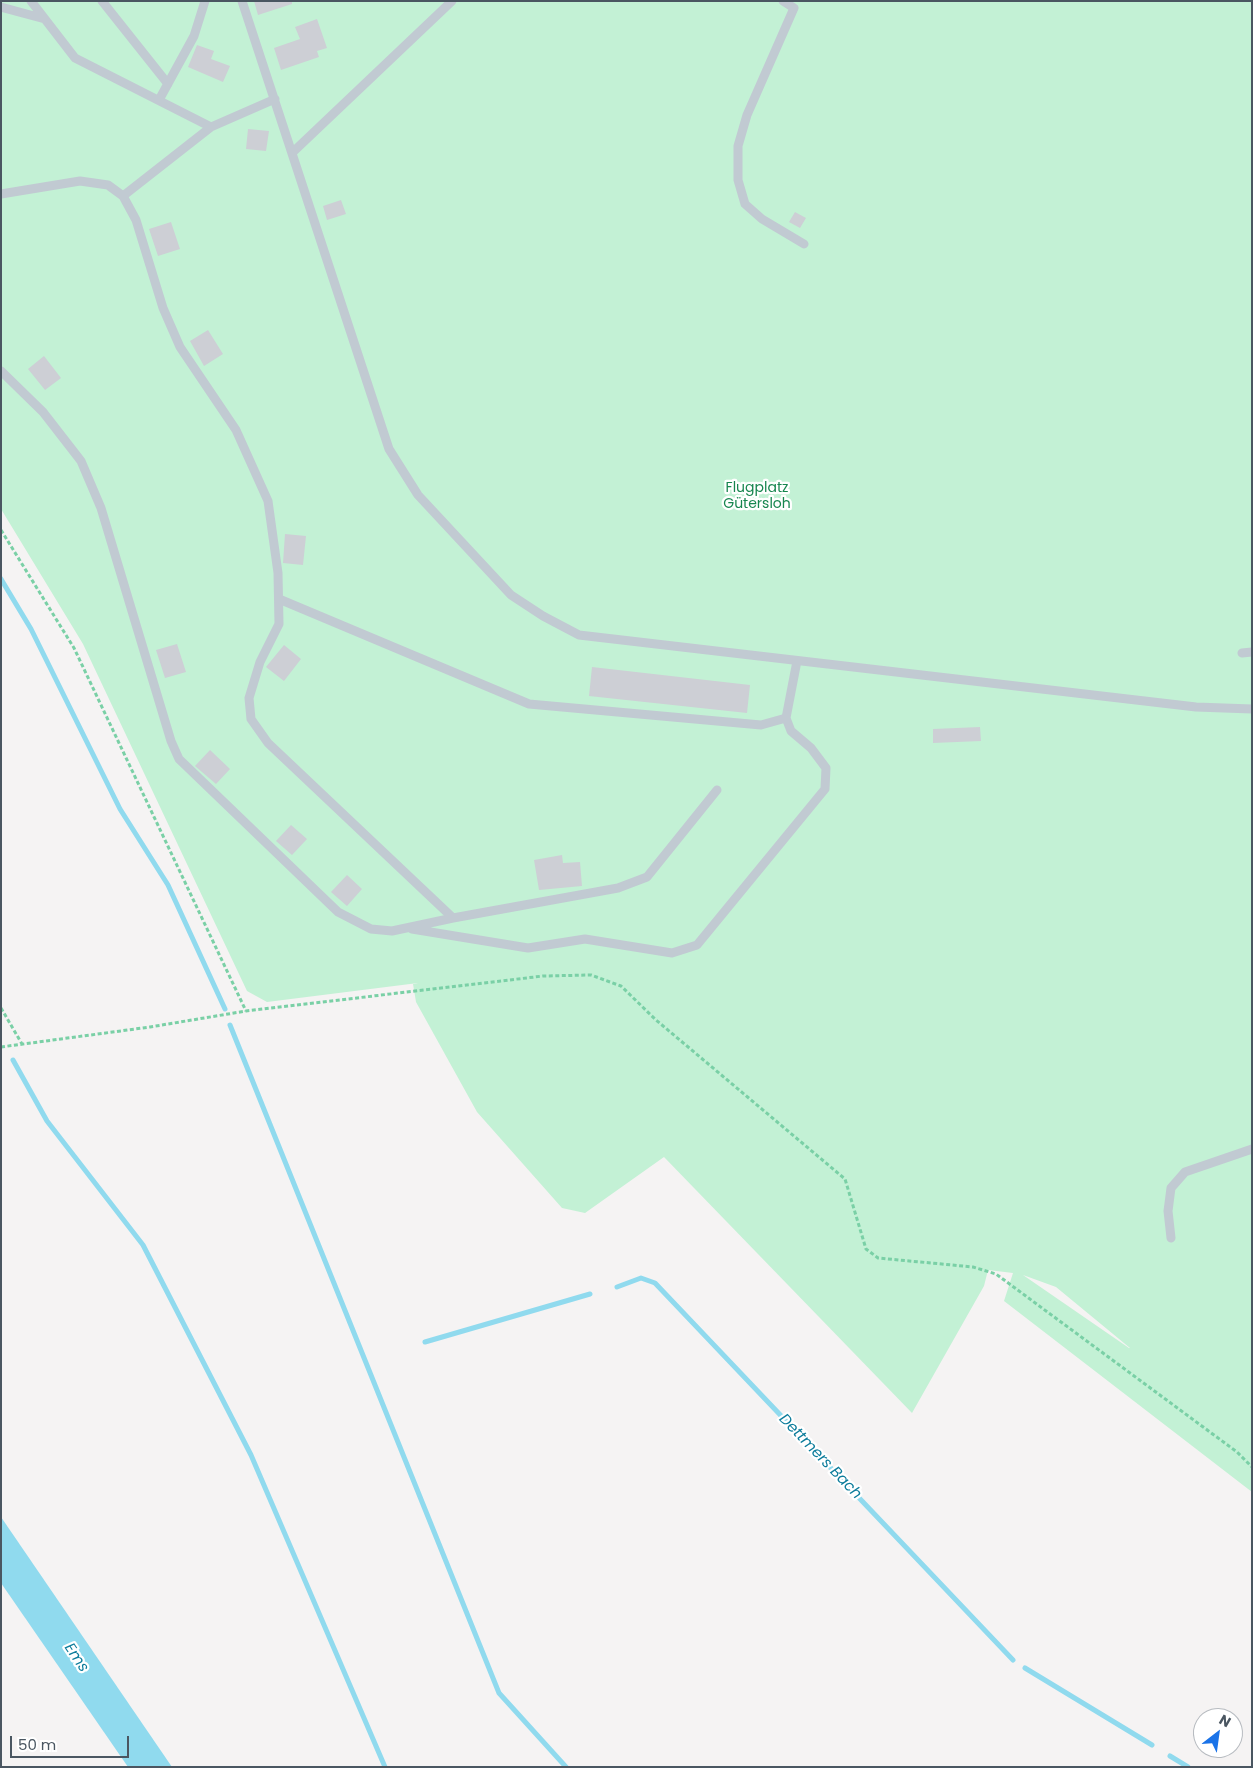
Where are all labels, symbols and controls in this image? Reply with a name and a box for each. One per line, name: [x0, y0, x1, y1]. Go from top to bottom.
park label: Flugplatz Gütersloh: [723, 480, 791, 512]
water label: Dettmers Bach: [775, 1411, 865, 1503]
water label: Ems: [60, 1640, 92, 1676]
north arrow: [1193, 1708, 1243, 1758]
text: N: [1215, 1710, 1235, 1732]
scale bar: [12, 1726, 131, 1758]
text: 50 m: [18, 1734, 56, 1755]

